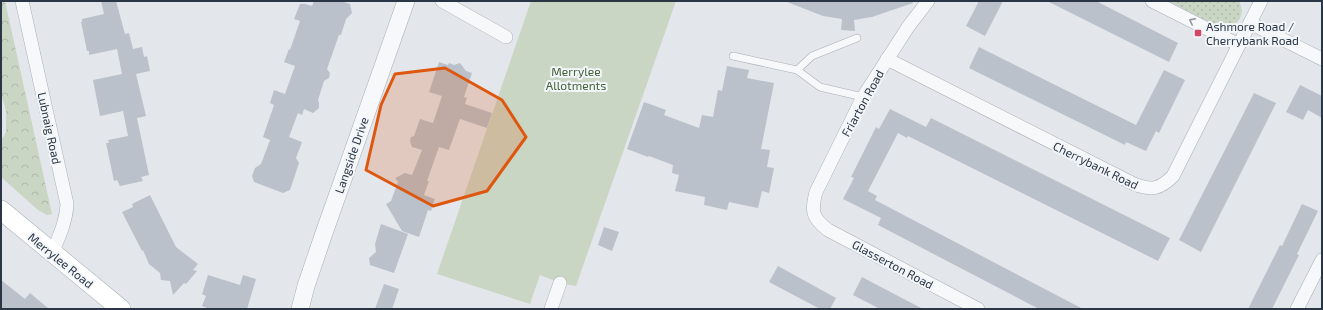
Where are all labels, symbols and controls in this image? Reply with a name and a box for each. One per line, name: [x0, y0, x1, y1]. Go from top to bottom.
one-way arrow: [1189, 19, 1196, 26]
place label: Ashmore Road / Cherrybank Road: [1206, 19, 1299, 47]
marker: Ashmore Road / Cherrybank Road: [1193, 28, 1203, 38]
park label: Merrylee Allotments: [546, 64, 606, 92]
street label: Friarton Road: [838, 67, 886, 139]
street label: Lubnaig Road: [36, 91, 64, 165]
street label: Langside Drive: [331, 115, 371, 195]
street label: Cherrybank Road: [1051, 138, 1141, 192]
street label: Merrylee Road: [26, 229, 96, 291]
street label: Glasserton Road: [850, 237, 936, 291]

